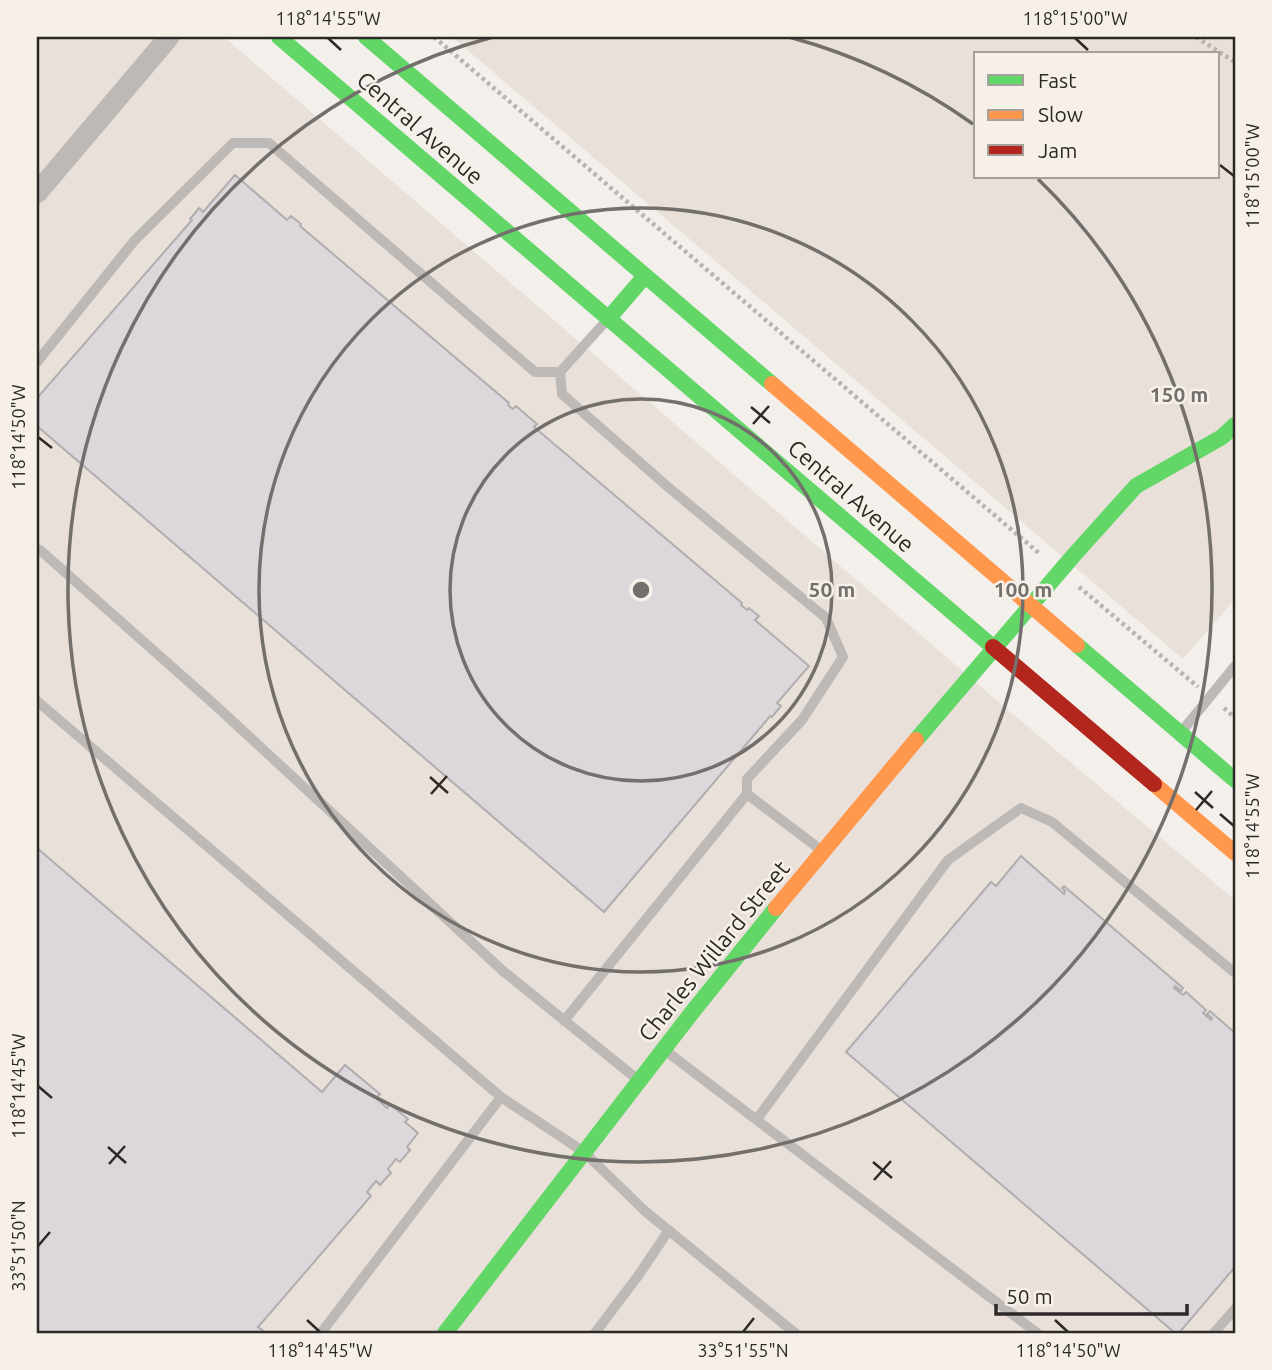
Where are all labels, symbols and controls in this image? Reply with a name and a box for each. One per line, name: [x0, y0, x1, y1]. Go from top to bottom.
text: 118°14'55"W: [275, 8, 381, 28]
text: 118°15'00"W: [1022, 8, 1128, 28]
legend: [974, 52, 1220, 178]
street label: Central Avenue: [352, 66, 488, 189]
text: Fast: [1038, 68, 1076, 92]
text: Slow: [1038, 102, 1083, 126]
text: 118°15'00"W: [1242, 123, 1262, 229]
text: Jam: [1038, 138, 1077, 162]
text: 150 m: [1150, 382, 1208, 406]
text: 118°14'50"W: [8, 384, 28, 490]
street label: Central Avenue: [783, 434, 919, 557]
text: 50 m: [809, 577, 855, 601]
text: 100 m: [994, 577, 1052, 601]
centre of rings: [629, 578, 653, 602]
text: 118°14'55"W: [1242, 773, 1262, 879]
street label: Charles Willard Street: [633, 856, 794, 1046]
text: 118°14'45"W: [8, 1033, 28, 1139]
text: 33°51'50"N: [8, 1200, 28, 1292]
scale bar: [996, 1272, 1186, 1316]
text: 50 m: [1006, 1284, 1053, 1308]
text: 118°14'45"W: [267, 1340, 373, 1360]
text: 33°51'55"N: [697, 1340, 789, 1360]
text: 118°14'50"W: [1015, 1340, 1121, 1360]

